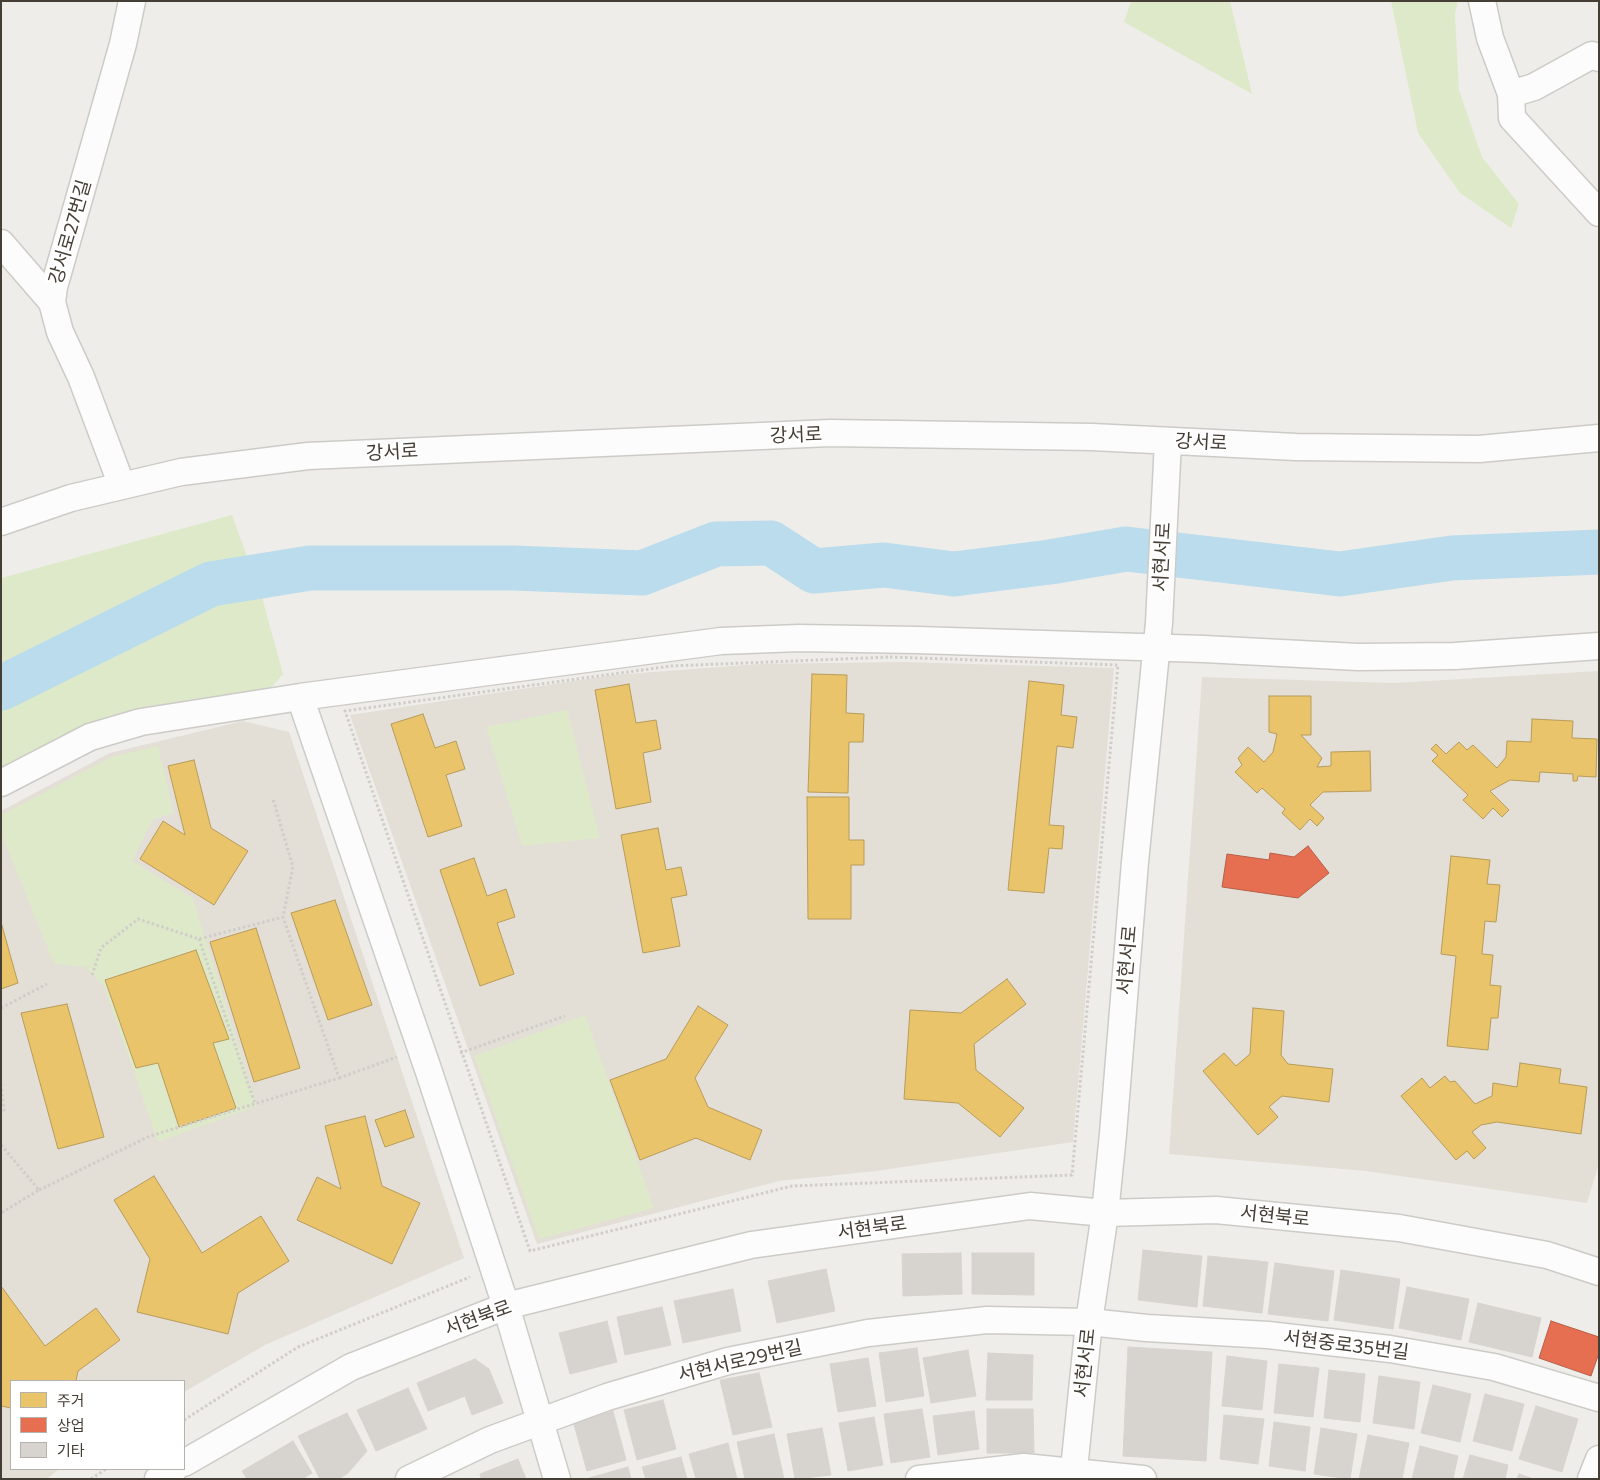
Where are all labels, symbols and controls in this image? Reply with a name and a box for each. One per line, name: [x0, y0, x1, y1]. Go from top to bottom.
street label: 강서로27번길: [44, 177, 96, 287]
street label: 강서로: [769, 423, 823, 447]
street label: 강서로: [1174, 429, 1228, 455]
street label: 강서로: [365, 439, 419, 465]
street label: 서현서로: [1149, 521, 1175, 593]
street label: 서현서로: [1113, 924, 1141, 996]
street label: 서현북로: [1239, 1201, 1311, 1231]
street label: 서현북로: [836, 1212, 908, 1244]
street label: 서현북로: [441, 1295, 515, 1341]
street label: 서현중로35번길: [1282, 1326, 1410, 1364]
street label: 서현서로: [1070, 1327, 1100, 1399]
street label: 서현서로29번길: [676, 1336, 804, 1386]
legend: [10, 1380, 185, 1470]
text: 주거: [57, 1391, 85, 1409]
text: 상업: [57, 1416, 85, 1434]
text: 기타: [57, 1441, 85, 1459]

